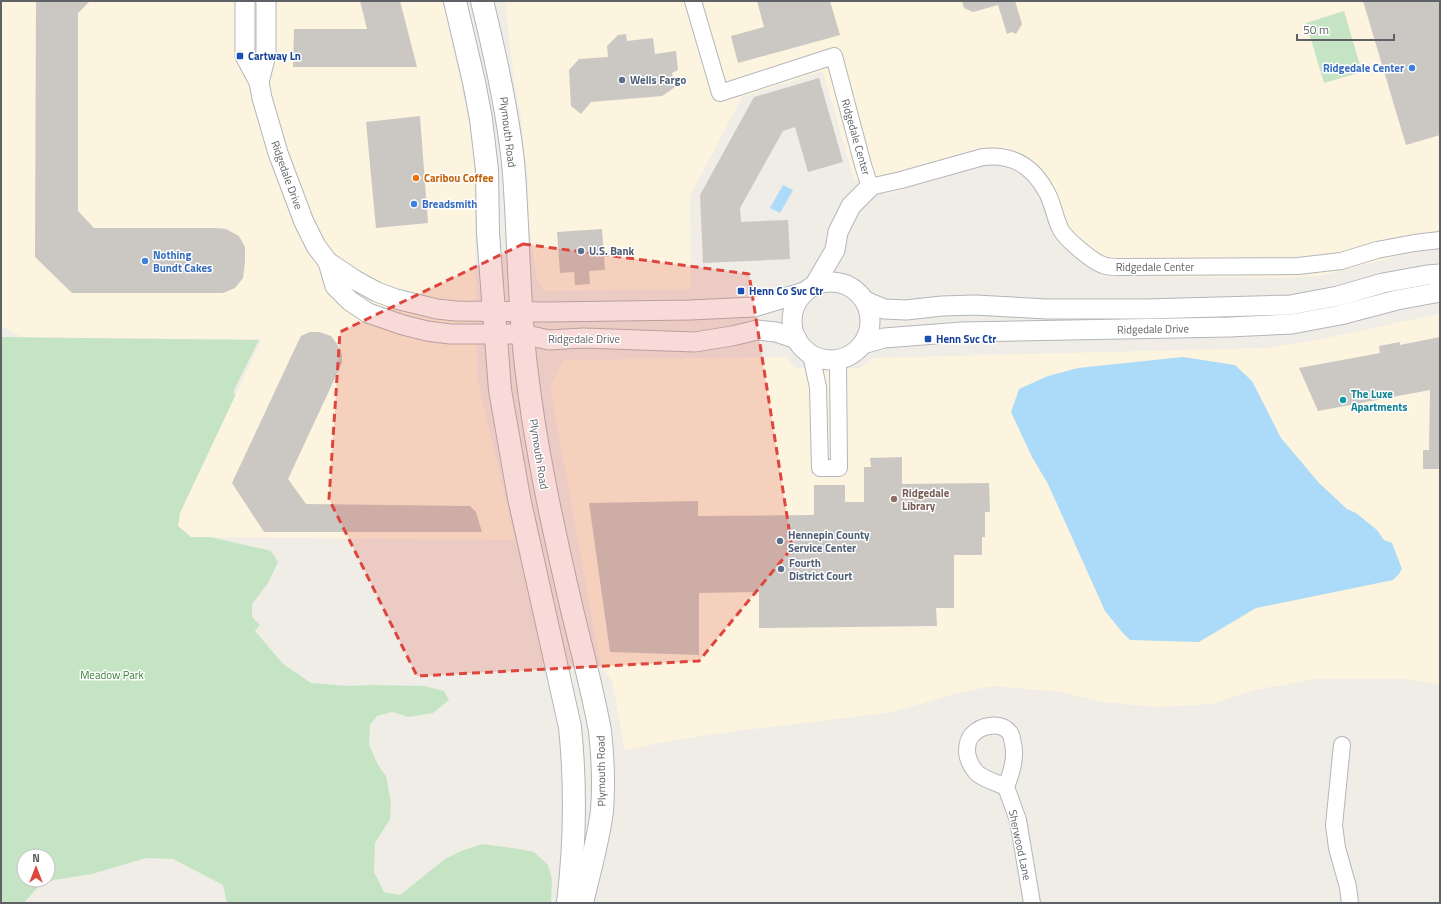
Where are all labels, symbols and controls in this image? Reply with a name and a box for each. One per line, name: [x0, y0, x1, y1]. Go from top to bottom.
scale bar: [1297, 16, 1394, 42]
text: 50 m: [1303, 20, 1329, 39]
place label: Cartway Ln: [248, 48, 301, 64]
marker: Cartway Ln: [235, 51, 245, 61]
place label: Ridgedale Center: [1323, 60, 1404, 76]
marker: Ridgedale Center: [1407, 63, 1417, 73]
place label: Wells Fargo: [630, 72, 686, 88]
marker: Wells Fargo: [617, 75, 627, 85]
street label: Plymouth Road: [496, 96, 520, 168]
street label: Ridgedale Center: [837, 97, 875, 177]
street label: Ridgedale Drive: [267, 138, 307, 212]
place label: Caribou Coffee: [424, 170, 494, 186]
marker: Caribou Coffee: [411, 173, 421, 183]
place label: Breadsmith: [422, 196, 477, 212]
marker: Breadsmith: [409, 199, 419, 209]
place label: U.S. Bank: [589, 243, 635, 259]
marker: U.S. Bank: [576, 246, 586, 256]
place label: Nothing Bundt Cakes: [153, 247, 212, 276]
marker: Nothing Bundt Cakes: [140, 256, 150, 266]
street label: Ridgedale Center: [1116, 259, 1194, 275]
place label: Henn Co Svc Ctr: [749, 283, 823, 299]
marker: Henn Co Svc Ctr: [736, 286, 746, 296]
street label: Ridgedale Drive: [1117, 320, 1190, 338]
street label: Ridgedale Drive: [548, 331, 620, 347]
place label: Henn Svc Ctr: [936, 331, 996, 347]
marker: Henn Svc Ctr: [923, 334, 933, 344]
place label: The Luxe Apartments: [1351, 386, 1407, 415]
marker: The Luxe Apartments: [1338, 395, 1348, 405]
street label: Plymouth Road: [526, 418, 553, 491]
place label: Ridgedale Library: [902, 485, 950, 514]
marker: Ridgedale Library: [889, 494, 899, 504]
place label: Hennepin County Service Center: [788, 527, 870, 556]
marker: Hennepin County Service Center: [775, 536, 785, 546]
place label: Fourth District Court: [789, 555, 852, 584]
marker: Fourth District Court: [776, 564, 786, 574]
park label: Meadow Park: [80, 667, 145, 683]
street label: Plymouth Road: [592, 735, 610, 807]
street label: Sherwood Lane: [1005, 808, 1035, 882]
north arrow: [16, 848, 56, 888]
text: N: [32, 850, 40, 866]

